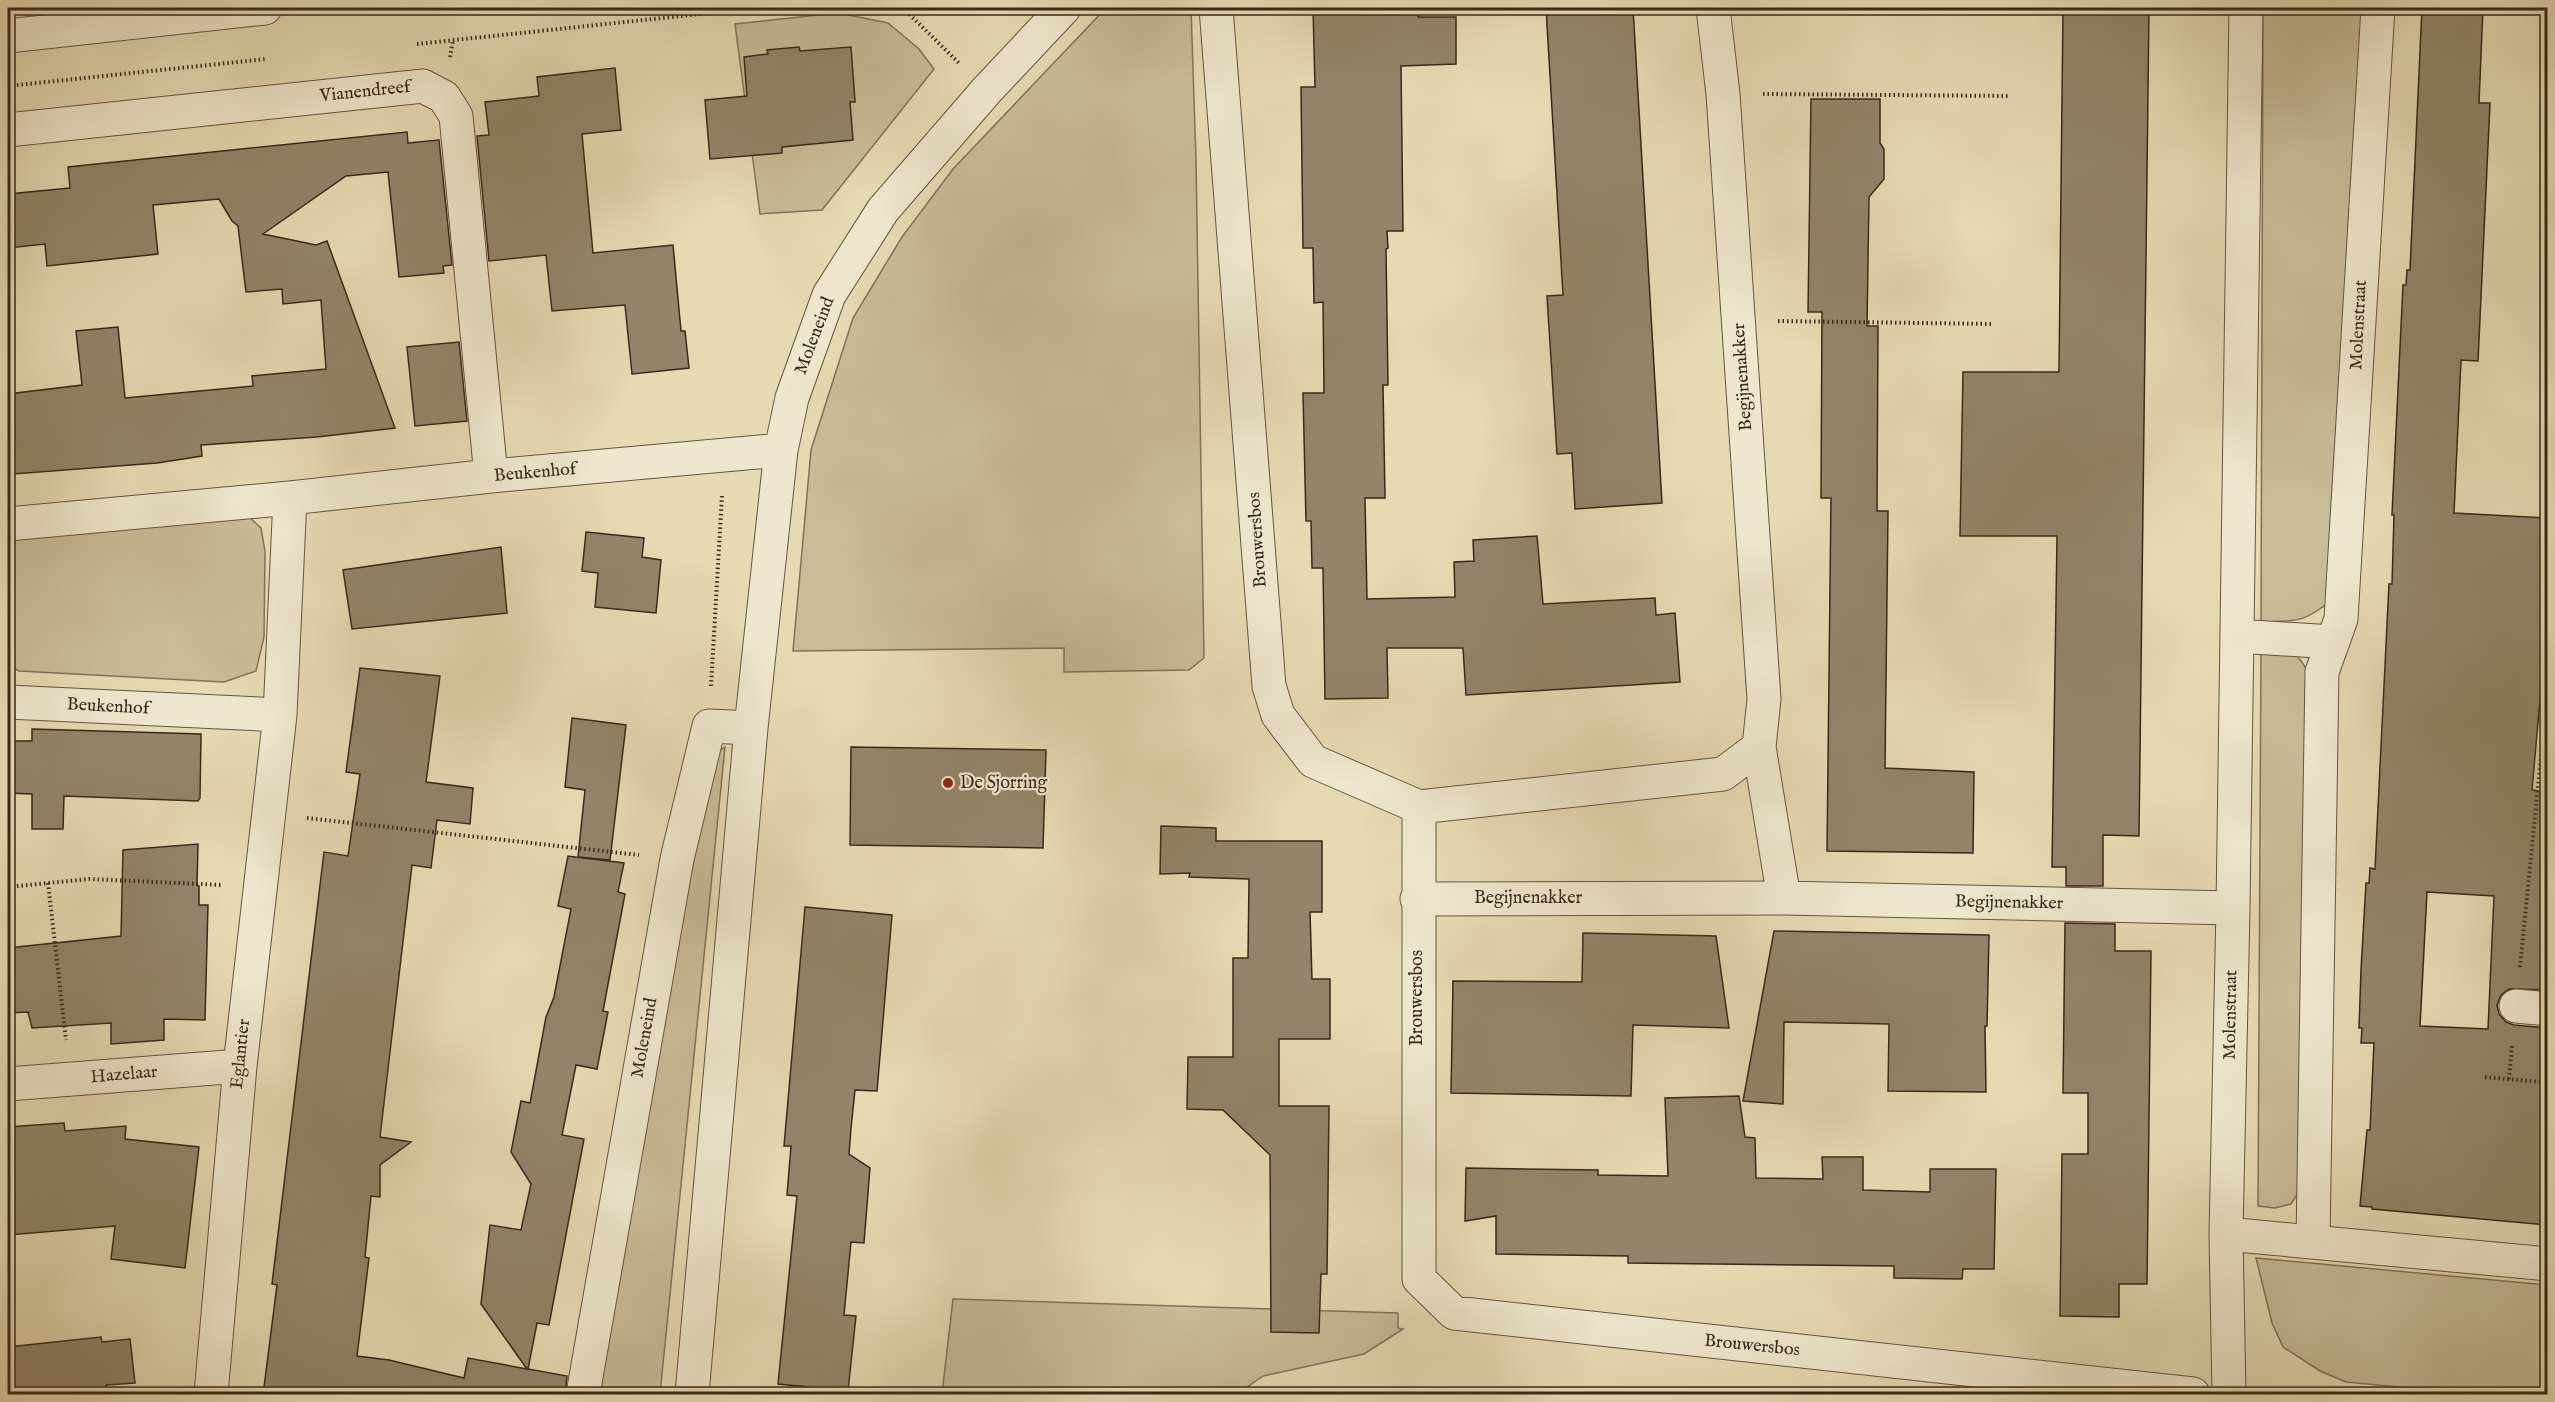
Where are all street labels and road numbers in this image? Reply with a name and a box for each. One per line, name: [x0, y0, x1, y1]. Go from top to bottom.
street label: Vianendreef: [318, 75, 415, 108]
street label: Molenstraat: [2345, 279, 2373, 371]
street label: Moleneind: [790, 294, 840, 378]
street label: Begijnenakker: [1728, 322, 1758, 432]
street label: Beukenhof: [493, 458, 581, 488]
street label: Brouwersbos: [1243, 491, 1273, 589]
street label: Beukenhof: [66, 693, 153, 721]
street label: Begijnenakker: [1474, 887, 1582, 910]
street label: Begijnenakker: [1955, 891, 2064, 915]
street label: Brouwersbos: [1406, 950, 1429, 1046]
street label: Molenstraat: [2219, 970, 2243, 1060]
street label: Moleneind: [627, 996, 663, 1080]
street label: Eglantier: [226, 1017, 256, 1090]
street label: Hazelaar: [90, 1061, 159, 1089]
street label: Brouwersbos: [1703, 1330, 1801, 1362]

